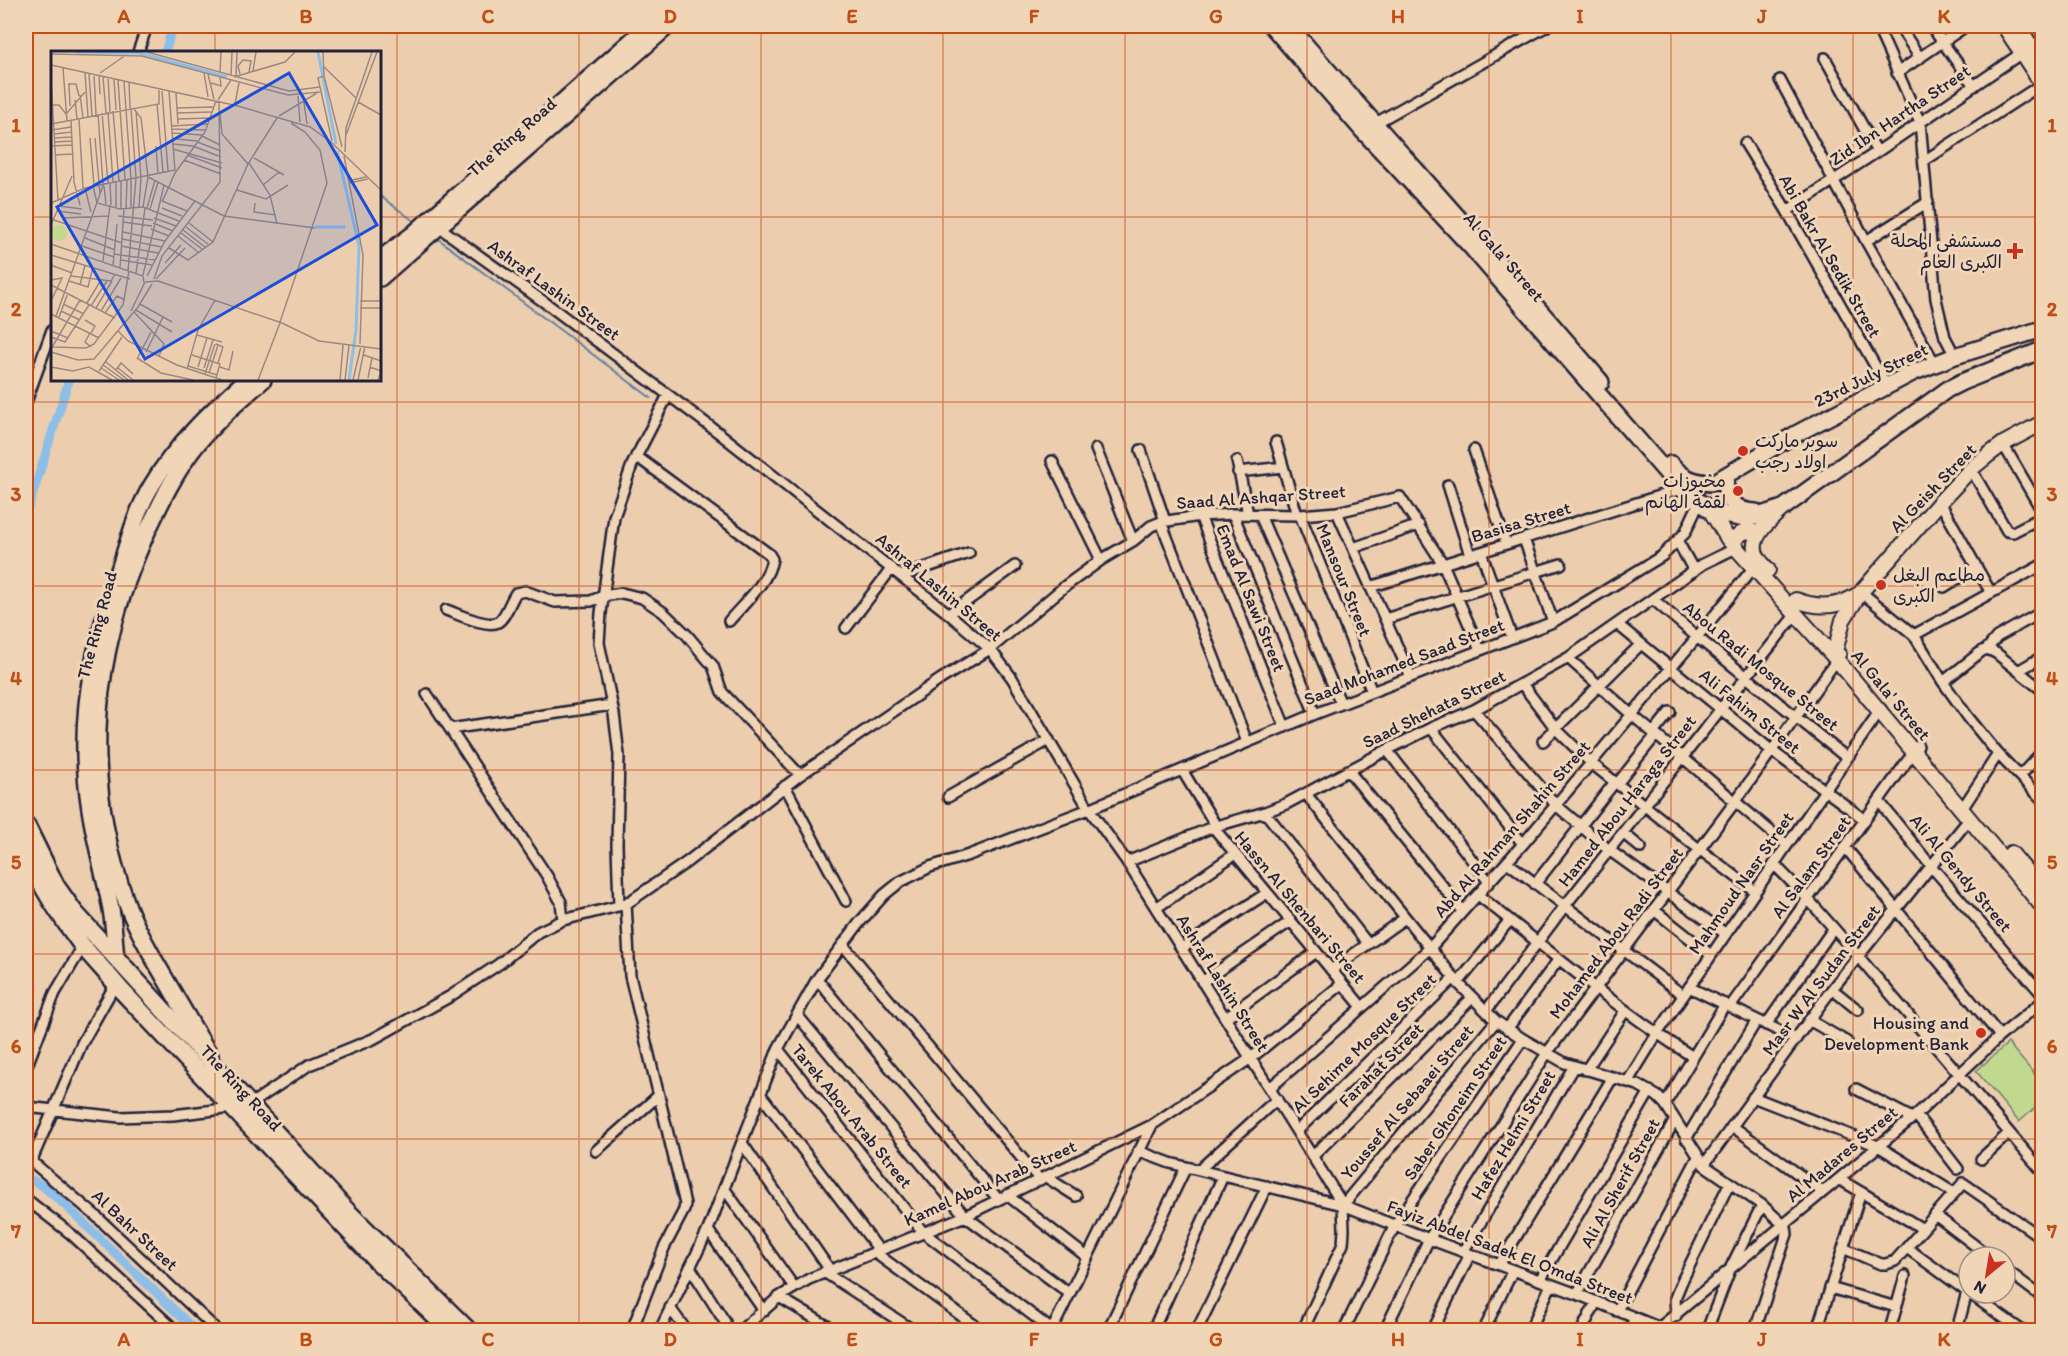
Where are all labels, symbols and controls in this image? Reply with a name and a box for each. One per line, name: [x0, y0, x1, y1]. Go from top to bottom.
text: A: [117, 4, 131, 28]
text: B: [300, 4, 313, 28]
text: C: [482, 4, 495, 28]
text: D: [663, 4, 677, 28]
text: E: [846, 4, 858, 28]
text: F: [1029, 4, 1040, 28]
text: G: [1209, 4, 1223, 28]
text: H: [1391, 4, 1405, 28]
text: I: [1576, 4, 1584, 28]
text: J: [1756, 4, 1767, 28]
text: K: [1938, 4, 1952, 28]
inset map: [51, 51, 381, 381]
street label: Zid Ibn Hartha Street: [1825, 60, 1975, 170]
street label: The Ring Road: [463, 92, 561, 182]
text: 1: [11, 113, 21, 137]
text: 1: [2047, 113, 2057, 137]
street label: Abi Bakr Al Sedik Street: [1774, 170, 1886, 342]
street label: Al Gala' Street: [1459, 208, 1549, 307]
place label: مستشفى المحلة الكبرى العام: [1891, 230, 2002, 276]
street label: Ashraf Lashin Street: [484, 235, 625, 346]
marker: مستشفى المحلة الكبرى العام: [2006, 242, 2024, 260]
text: 2: [11, 297, 22, 321]
text: 2: [2047, 297, 2058, 321]
street label: 23rd July Street: [1810, 338, 1932, 412]
place label: سوبر ماركت اولاد رجب: [1755, 430, 1838, 473]
street label: Al Geish Street: [1885, 439, 1981, 537]
marker: سوبر ماركت اولاد رجب: [1736, 444, 1750, 458]
place label: مخبوزات لقمة الهانم: [1645, 470, 1726, 516]
street label: Saad Al Ashqar Street: [1176, 480, 1347, 514]
text: 3: [11, 482, 22, 506]
text: 3: [2047, 482, 2058, 506]
marker: مخبوزات لقمة الهانم: [1731, 484, 1745, 498]
street label: Basisa Street: [1469, 496, 1574, 548]
street label: Mansour Street: [1311, 520, 1377, 640]
street label: Emad Al Sawi Street: [1211, 521, 1291, 675]
street label: Ashraf Lashin Street: [871, 528, 1007, 646]
place label: مطاعم البغل الكبرى: [1893, 564, 1985, 607]
street label: The Ring Road: [72, 569, 122, 681]
marker: مطاعم البغل الكبرى: [1874, 578, 1888, 592]
street label: Abou Radi Mosque Street: [1679, 596, 1844, 736]
street label: Saad Mohamed Saad Street: [1301, 614, 1508, 710]
street label: Al Gala' Street: [1847, 645, 1936, 745]
street label: Ali Fahim Street: [1695, 663, 1805, 759]
street label: Saad Shehata Street: [1359, 665, 1510, 753]
text: 4: [10, 666, 22, 690]
text: 4: [2046, 666, 2058, 690]
street label: Hamed Abou Haraga Street: [1553, 711, 1701, 891]
street label: Abd Al Rahman Shahin Street: [1429, 736, 1595, 922]
street label: Mahmoud Nasr Street: [1684, 807, 1799, 959]
street label: Ali Al Gendy Street: [1905, 809, 2017, 937]
street label: Al Salam Street: [1767, 811, 1856, 922]
street label: Hassn Al Shenbari Street: [1230, 826, 1370, 988]
street label: Mohamed Abou Radi Street: [1544, 843, 1688, 1023]
text: 5: [11, 850, 22, 874]
text: 5: [2047, 850, 2058, 874]
street label: Masr W Al Sudan Street: [1757, 900, 1885, 1060]
street label: Ashraf Lashin Street: [1172, 910, 1274, 1056]
street label: Al Sehime Mosque Street: [1287, 968, 1441, 1118]
place label: Housing and Development Bank: [1824, 1012, 1969, 1055]
street label: Farahat Street: [1334, 1018, 1428, 1112]
street label: Youssef Al Sebaaei Street: [1336, 1020, 1478, 1184]
marker: Housing and Development Bank: [1974, 1026, 1988, 1040]
street label: Saber Ghoneim Street: [1399, 1031, 1512, 1184]
text: 6: [11, 1034, 22, 1058]
text: 6: [2047, 1034, 2058, 1058]
street label: Tarek Abou Arab Street: [787, 1039, 917, 1193]
street label: The Ring Road: [195, 1040, 287, 1136]
street label: Hafez Helmi Street: [1466, 1066, 1560, 1204]
street label: Al Madares Street: [1782, 1101, 1902, 1207]
street label: Ali Al Sherif Street: [1575, 1114, 1665, 1252]
street label: Kamel Abou Arab Street: [900, 1135, 1080, 1231]
street label: Al Bahr Street: [87, 1185, 183, 1276]
street label: Fayiz Abdel Sadek El Omda Street: [1384, 1195, 1636, 1309]
text: 7: [10, 1219, 21, 1243]
text: 7: [2046, 1219, 2057, 1243]
north arrow: [1957, 1245, 2017, 1305]
text: N: [1970, 1277, 1989, 1298]
text: A: [117, 1327, 131, 1351]
text: B: [300, 1327, 313, 1351]
text: C: [482, 1327, 495, 1351]
text: D: [663, 1327, 677, 1351]
text: E: [846, 1327, 858, 1351]
text: F: [1029, 1327, 1040, 1351]
text: G: [1209, 1327, 1223, 1351]
text: H: [1391, 1327, 1405, 1351]
text: I: [1576, 1327, 1584, 1351]
text: J: [1756, 1327, 1767, 1351]
text: K: [1938, 1327, 1952, 1351]

